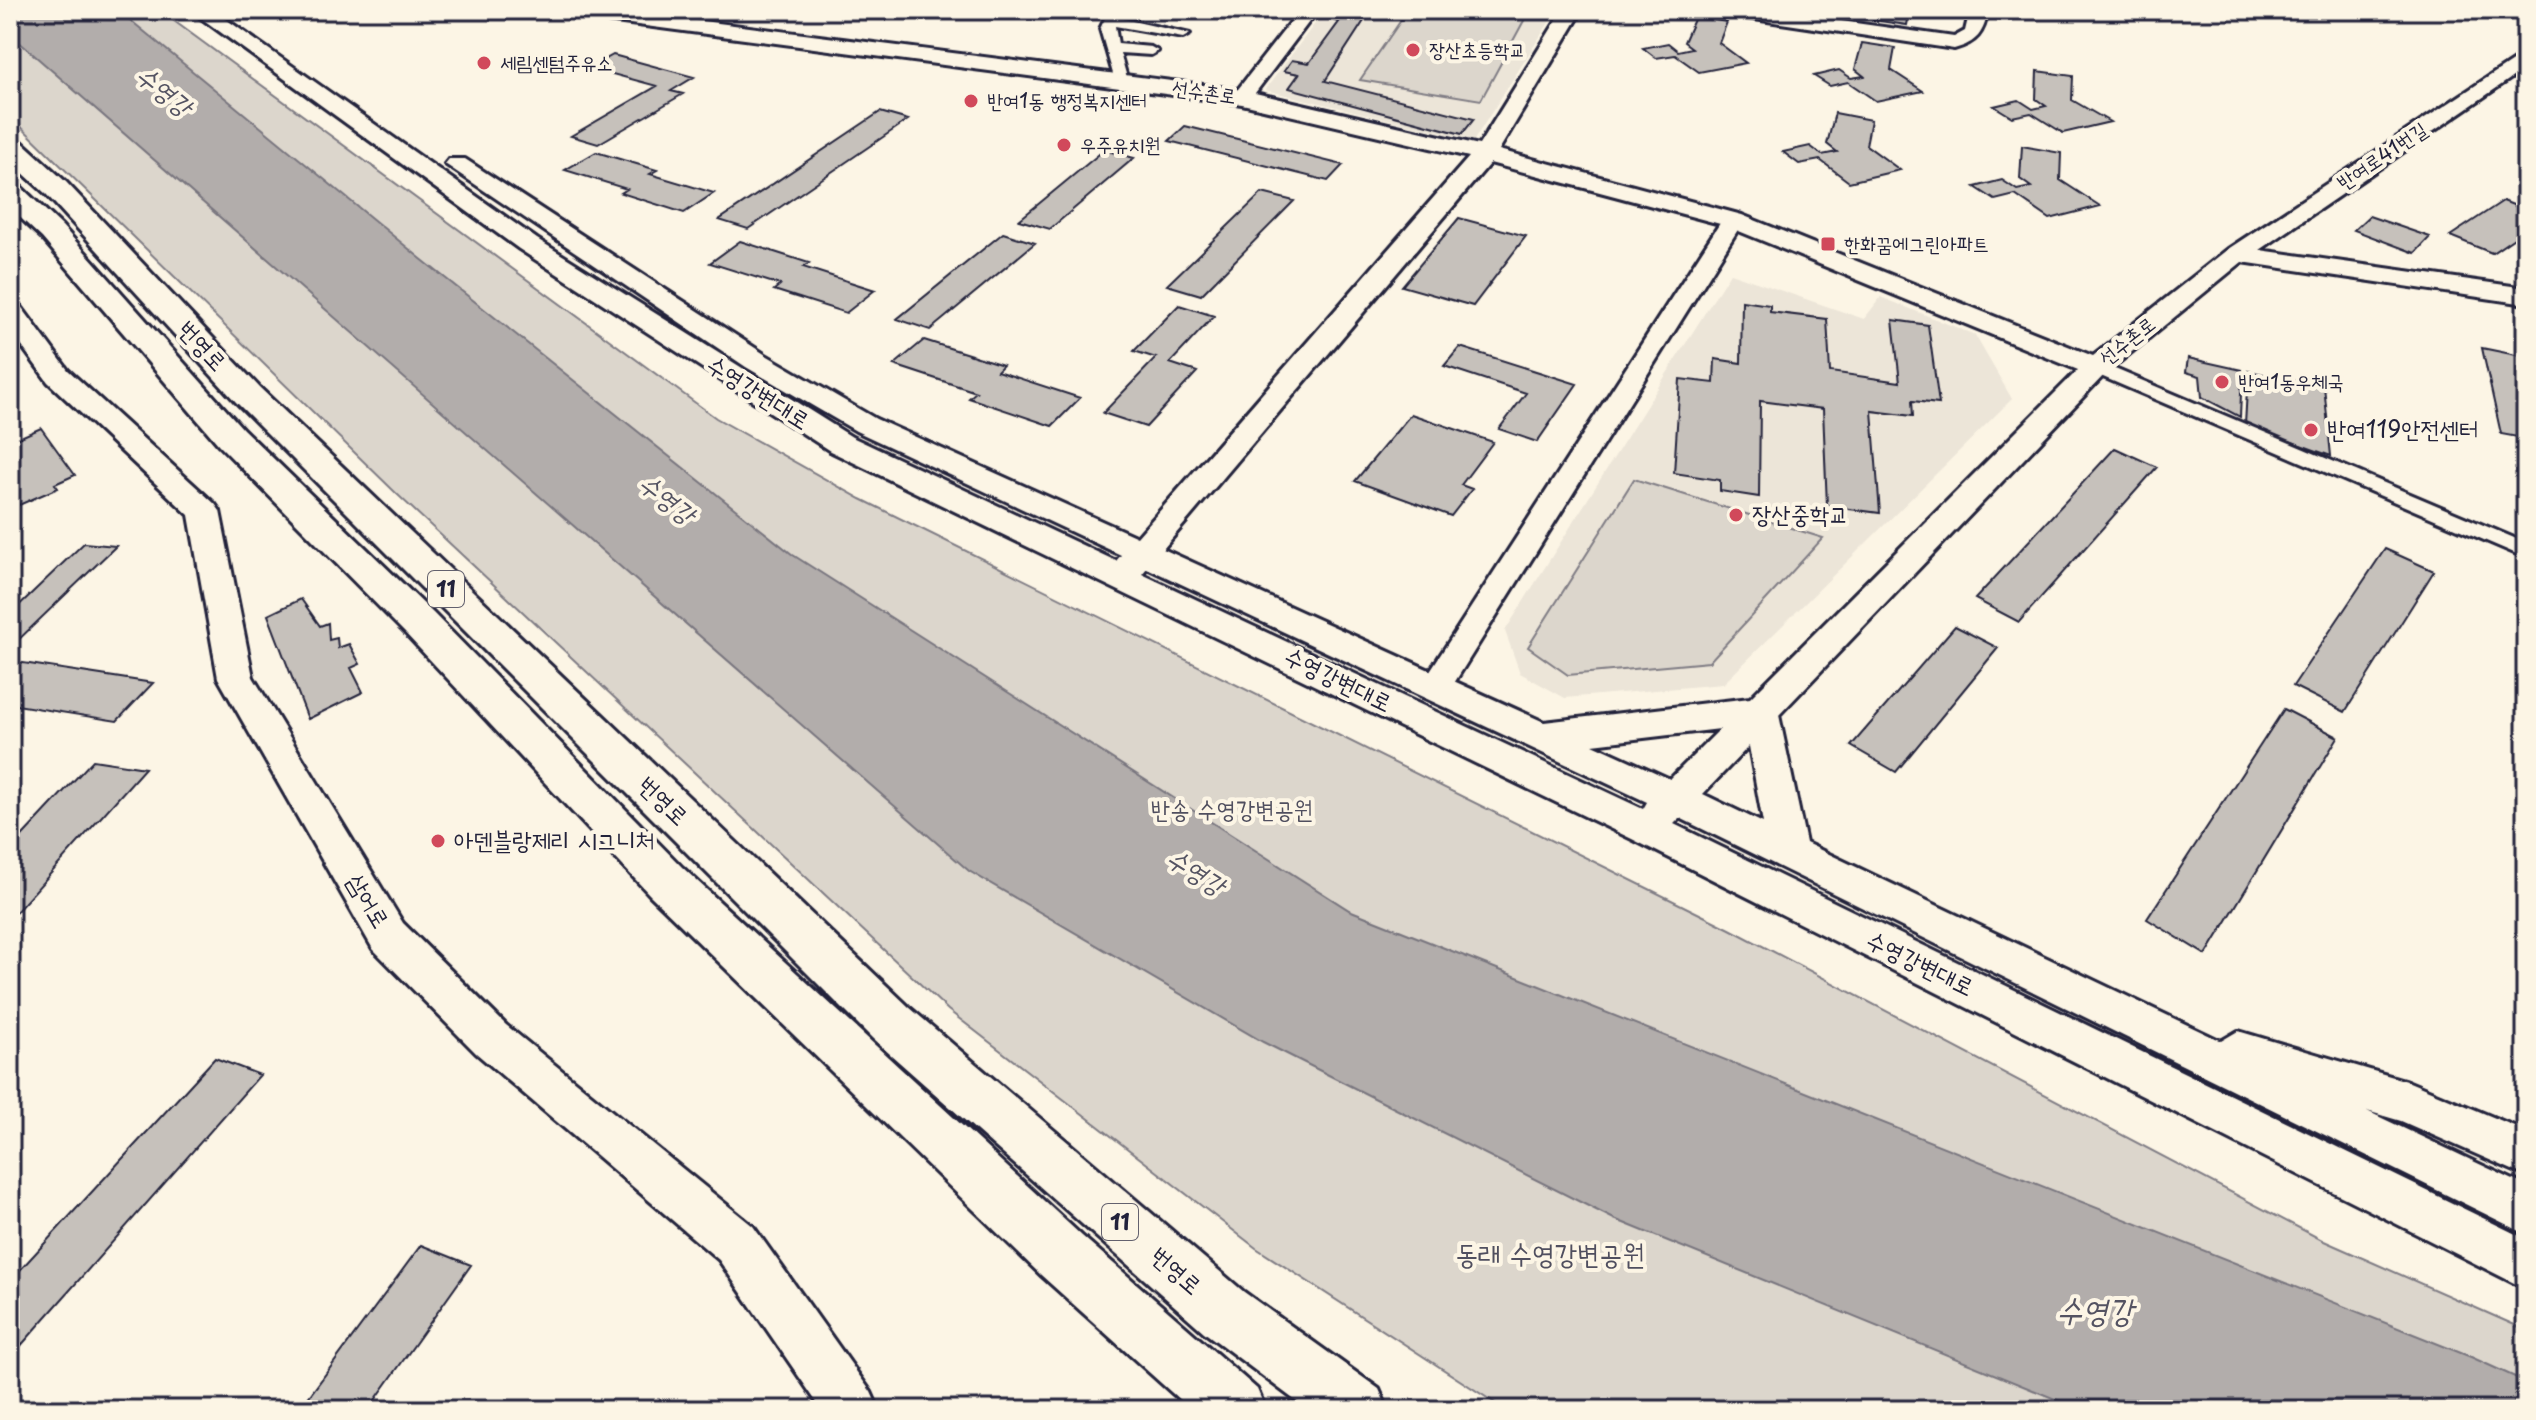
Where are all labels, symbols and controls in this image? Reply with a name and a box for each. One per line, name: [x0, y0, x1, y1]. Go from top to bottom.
place label: 장산초등학교: [1429, 34, 1526, 64]
marker: 장산초등학교: [1404, 41, 1422, 59]
place label: 세림센텀주유소: [500, 47, 613, 77]
marker: 세림센텀주유소: [475, 54, 493, 72]
water label: 수영강: [128, 55, 204, 127]
street label: 선수촌로: [1170, 72, 1238, 110]
place label: 반여1동 행정복지센터: [987, 85, 1147, 115]
marker: 반여1동 행정복지센터: [962, 92, 980, 110]
street label: 반여로41번길: [2330, 114, 2432, 196]
place label: 우주유치원: [1080, 129, 1160, 159]
marker: 우주유치원: [1055, 136, 1073, 154]
place label: 한화꿈에그린아파트: [1844, 228, 1989, 258]
marker: 한화꿈에그린아파트: [1819, 235, 1837, 253]
street label: 선수촌로: [2092, 309, 2161, 372]
street label: 번영로: [171, 311, 236, 378]
street label: 수영강변대로: [700, 345, 818, 437]
place label: 반여1동우체국: [2238, 366, 2344, 396]
marker: 반여1동우체국: [2213, 373, 2231, 391]
place label: 반여119안전센터: [2327, 410, 2478, 446]
marker: 반여119안전센터: [2302, 421, 2320, 439]
water label: 수영강: [631, 463, 707, 534]
place label: 장산중학교: [1752, 495, 1849, 531]
marker: 장산중학교: [1727, 506, 1745, 524]
road number: 11: [428, 571, 464, 607]
street label: 수영강변대로: [1279, 637, 1399, 720]
street label: 번영로: [631, 766, 698, 833]
park label: 반송 수영강변공원: [1151, 790, 1313, 826]
place label: 아덴블랑제리 시그니처: [454, 821, 655, 857]
marker: 아덴블랑제리 시그니처: [429, 832, 447, 850]
water label: 수영강: [1160, 838, 1236, 906]
street label: 삼어로: [339, 866, 400, 934]
street label: 수영강변대로: [1861, 921, 1981, 1004]
road number: 11: [1102, 1204, 1138, 1240]
park label: 동래 수영강변공원: [1455, 1231, 1645, 1274]
street label: 번영로: [1144, 1237, 1211, 1302]
water label: 수영강: [2056, 1285, 2137, 1333]

